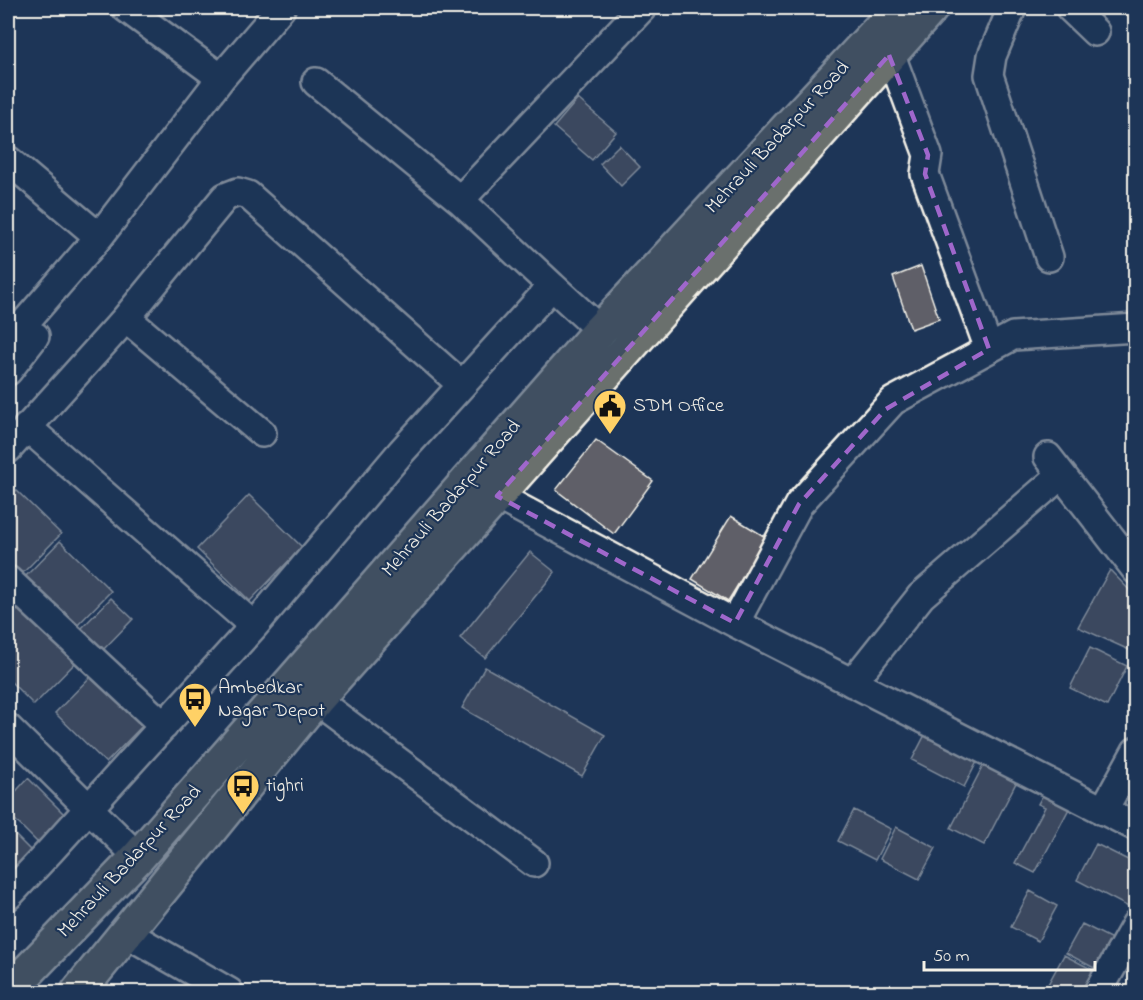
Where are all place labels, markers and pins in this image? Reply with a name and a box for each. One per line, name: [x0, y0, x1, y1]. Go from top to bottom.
public building icon: SDM Office: [592, 388, 628, 435]
place label: SDM Office: [633, 392, 724, 421]
place label: Ambedkar Nagar Depot: [218, 674, 325, 727]
bus stop icon: Ambedkar Nagar Depot: [177, 681, 213, 728]
bus stop icon: tighri: [225, 768, 261, 815]
place label: tighri: [266, 772, 304, 802]

